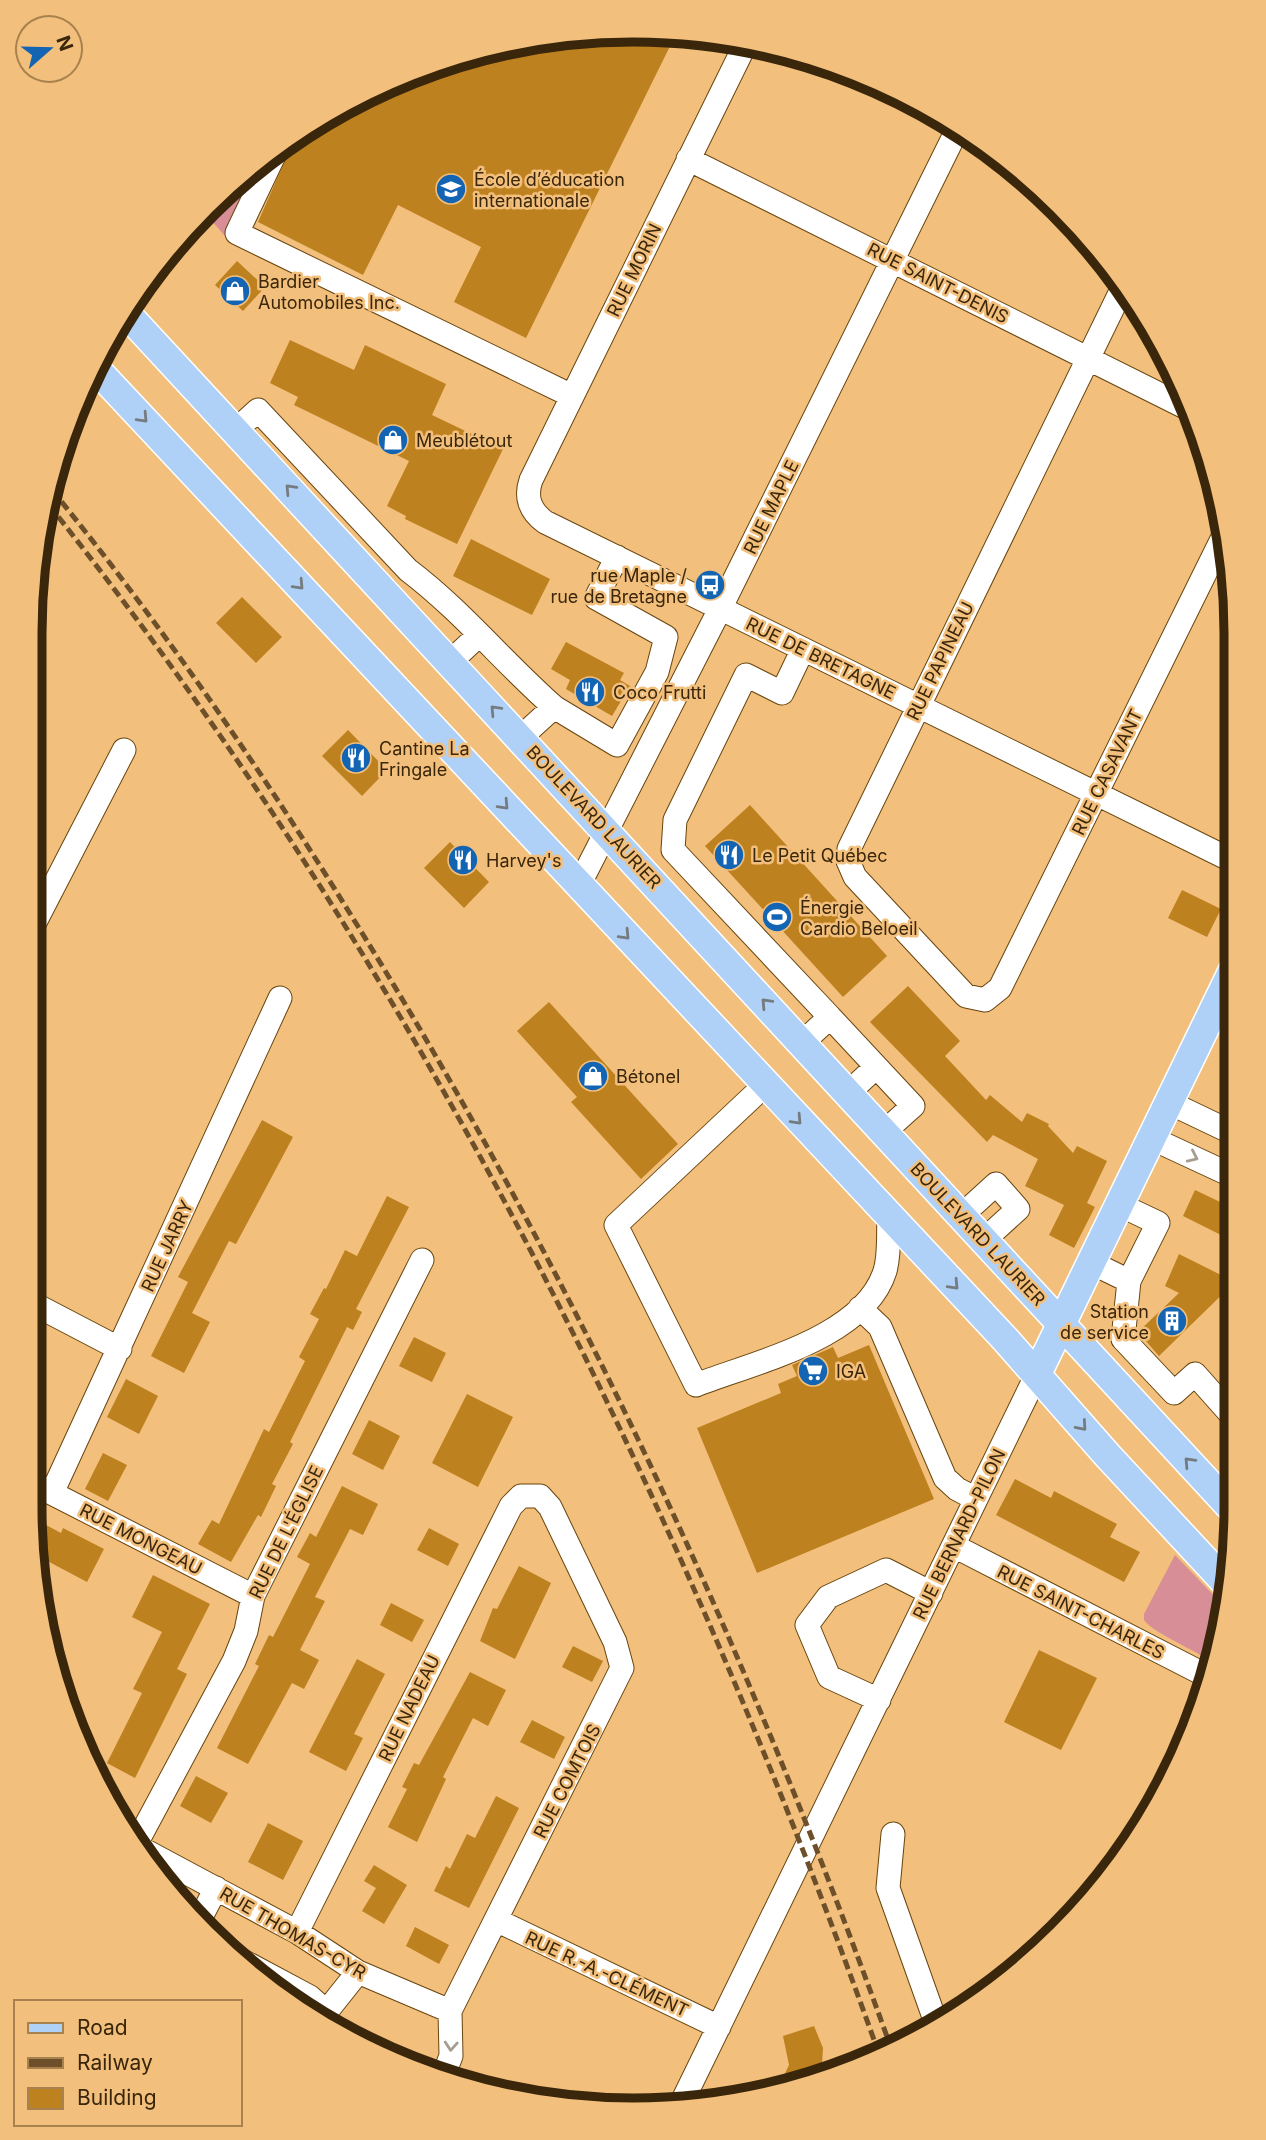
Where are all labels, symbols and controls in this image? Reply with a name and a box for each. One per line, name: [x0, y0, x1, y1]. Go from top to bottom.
north arrow: [14, 14, 84, 84]
text: N: [51, 33, 78, 54]
place label: École d’éducation internationale: [474, 168, 625, 211]
school or university icon: École d’éducation internationale: [434, 172, 468, 206]
street label: RUE MORIN: [602, 220, 666, 320]
street label: RUE SAINT-DENIS: [864, 238, 1012, 328]
place label: Bardier Automobiles Inc.: [258, 271, 400, 313]
shop icon: Bardier Automobiles Inc.: [218, 274, 252, 308]
one-way arrow: [135, 410, 148, 423]
shop icon: Meublétout: [376, 423, 410, 457]
place label: Meublétout: [416, 430, 512, 451]
street label: RUE MAPLE: [739, 457, 803, 557]
one-way arrow: [286, 484, 299, 497]
place label: rue Maple / rue de Bretagne: [550, 565, 688, 607]
bus stop icon: rue Maple / rue de Bretagne: [693, 568, 727, 602]
one-way arrow: [290, 577, 303, 590]
street label: RUE PAPINEAU: [902, 598, 978, 724]
street label: RUE DE BRETAGNE: [743, 613, 899, 703]
restaurant icon: Coco Frutti: [573, 675, 607, 709]
place label: Coco Frutti: [613, 682, 706, 703]
one-way arrow: [490, 705, 503, 718]
street label: RUE CASAVANT: [1067, 706, 1147, 838]
place label: Cantine La Fringale: [379, 738, 470, 780]
restaurant icon: Cantine La Fringale: [339, 741, 373, 775]
street label: BOULEVARD LAURIER: [522, 741, 666, 893]
one-way arrow: [495, 797, 508, 810]
restaurant icon: Le Petit Québec: [712, 838, 746, 872]
restaurant icon: Harvey's: [446, 843, 480, 877]
place label: Le Petit Québec: [752, 845, 888, 866]
place label: Harvey's: [486, 850, 561, 871]
place label: Énergie Cardio Beloeil: [800, 896, 918, 939]
sports icon: Énergie Cardio Beloeil: [760, 900, 794, 934]
one-way arrow: [617, 927, 630, 940]
one-way arrow: [761, 998, 774, 1011]
shop icon: Bétonel: [576, 1059, 610, 1093]
place label: Bétonel: [616, 1066, 680, 1087]
one-way arrow: [789, 1112, 802, 1125]
one-way arrow: [1186, 1149, 1198, 1163]
street label: BOULEVARD LAURIER: [906, 1158, 1050, 1310]
street label: RUE JARRY: [137, 1197, 197, 1295]
one-way arrow: [945, 1277, 958, 1290]
place label: Station de service: [1060, 1301, 1149, 1343]
building icon: Station de service: [1155, 1304, 1189, 1338]
supermarket icon: IGA: [796, 1354, 830, 1388]
place label: IGA: [836, 1361, 866, 1382]
one-way arrow: [1074, 1418, 1086, 1431]
street label: RUE BERNARD-PILON: [909, 1445, 1009, 1623]
one-way arrow: [1184, 1457, 1197, 1470]
street label: RUE DE L'ÉGLISE: [244, 1462, 327, 1602]
street label: RUE MONGEAU: [76, 1499, 206, 1579]
street label: RUE SAINT-CHARLES: [994, 1561, 1168, 1663]
street label: RUE NADEAU: [374, 1651, 444, 1765]
street label: RUE COMTOIS: [529, 1720, 605, 1842]
street label: RUE THOMAS-CYR: [216, 1883, 370, 1984]
street label: RUE R.-A.-CLÉMENT: [522, 1926, 692, 2021]
legend: [14, 2000, 242, 2126]
text: Road: [77, 2015, 128, 2040]
one-way arrow: [444, 2041, 459, 2052]
text: Railway: [77, 2050, 153, 2075]
text: Building: [77, 2085, 157, 2110]

